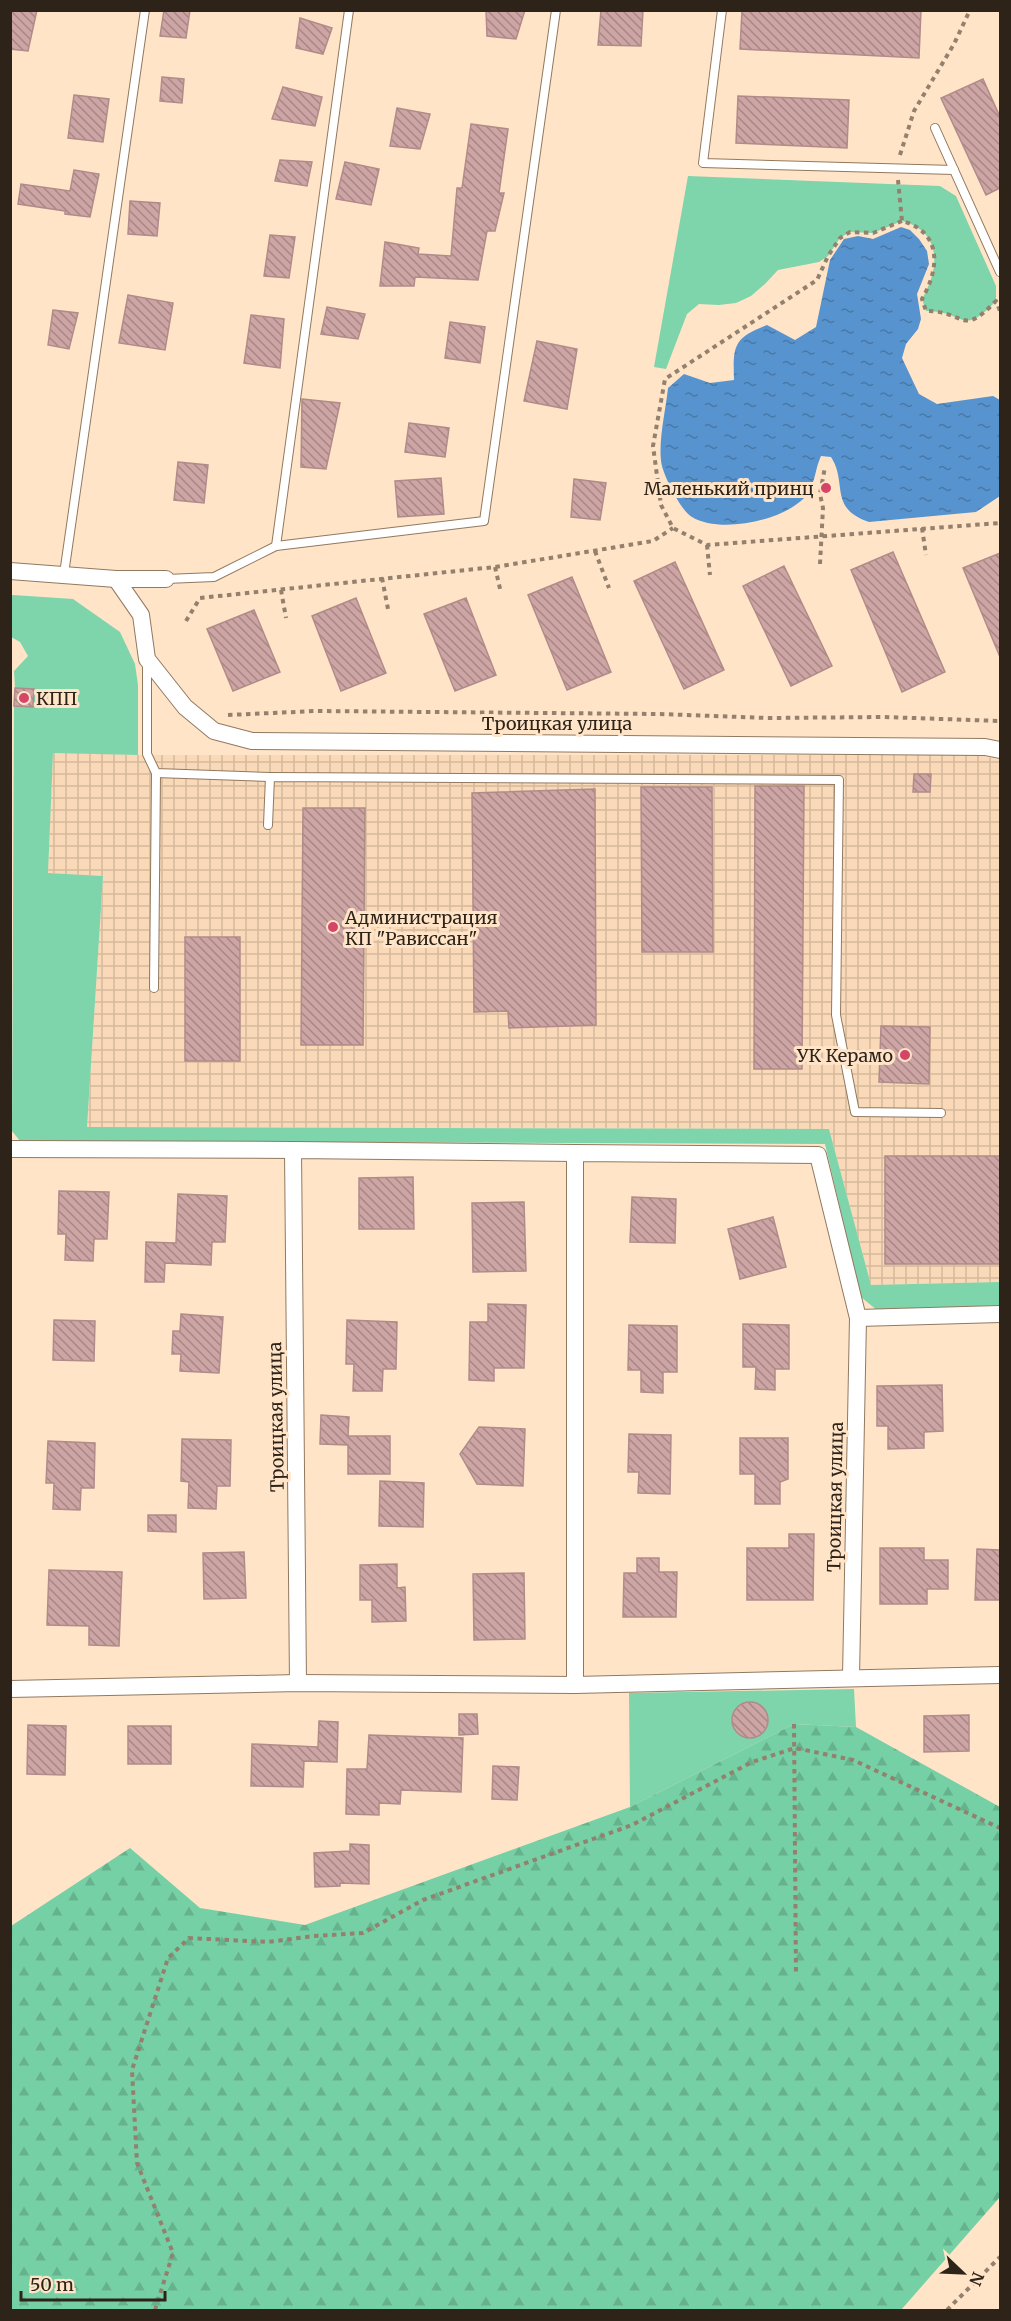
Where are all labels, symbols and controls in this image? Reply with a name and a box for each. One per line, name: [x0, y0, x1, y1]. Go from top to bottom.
place label: Маленький принц: [644, 477, 814, 500]
marker: Маленький принц: [819, 481, 833, 495]
place label: КПП: [36, 687, 77, 710]
marker: КПП: [17, 691, 31, 705]
street label: Троицкая улица: [482, 712, 633, 735]
place label: Администрация КП "Рависсан": [344, 906, 498, 950]
marker: Администрация КП "Рависсан": [326, 920, 340, 934]
place label: УК Керамо: [796, 1044, 893, 1067]
marker: УК Керамо: [898, 1048, 912, 1062]
street label: Троицкая улица: [263, 1341, 289, 1492]
street label: Троицкая улица: [822, 1421, 848, 1572]
north arrow: [933, 2243, 993, 2303]
scale bar: [21, 2264, 165, 2302]
text: N: [965, 2269, 988, 2289]
text: 50 m: [30, 2273, 74, 2296]

